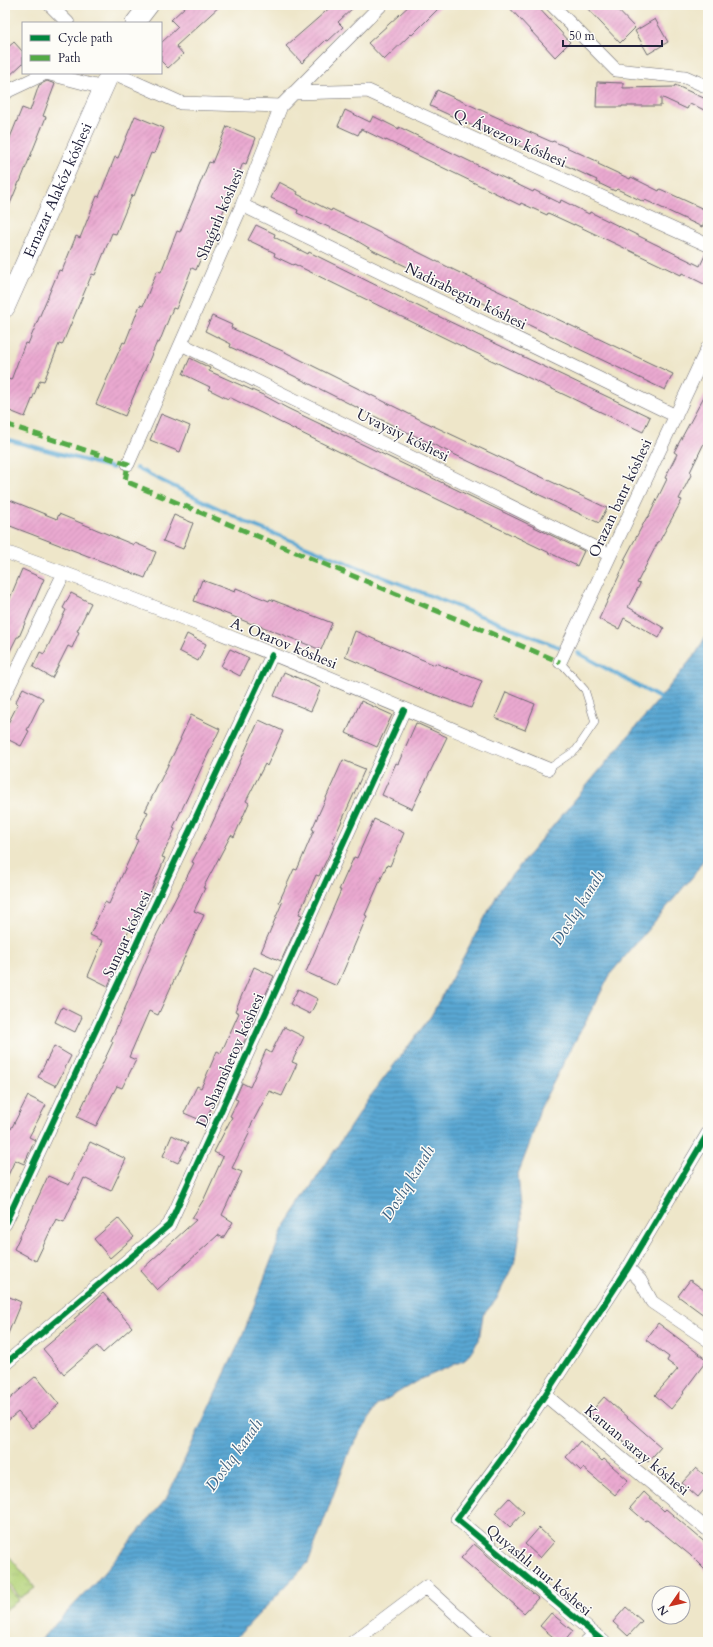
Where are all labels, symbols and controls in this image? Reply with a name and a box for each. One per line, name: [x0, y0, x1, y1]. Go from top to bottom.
legend: [22, 22, 162, 74]
scale bar: [563, 22, 662, 48]
text: 50 m: [569, 28, 596, 44]
text: Cycle path: [58, 30, 113, 46]
text: Path: [58, 50, 81, 66]
street label: Q. Áwezov kóshesi: [450, 104, 570, 172]
street label: Ernazar Alakóz kóshesi: [19, 120, 96, 261]
street label: Shaǵırlı kóshesi: [192, 165, 248, 263]
street label: Nadirabegim kóshesi: [402, 258, 530, 334]
street label: Uvaysiy kóshesi: [353, 404, 453, 466]
street label: Orazan batır kóshesi: [584, 435, 656, 561]
street label: A. Otarov kóshesi: [228, 613, 340, 673]
water label: Doslıq kanalı: [546, 866, 610, 950]
street label: Sunqar kóshesi: [98, 887, 156, 981]
street label: D. Shamshetov kóshesi: [191, 990, 269, 1130]
water label: Doslıq kanalı: [376, 1141, 440, 1225]
street label: Karuan saray kóshesi: [580, 1400, 694, 1500]
water label: Doslıq kanalı: [200, 1414, 268, 1496]
street label: Quyashlı nur kóshesi: [482, 1520, 596, 1620]
north arrow: [651, 1585, 691, 1625]
text: N: [654, 1602, 672, 1618]

